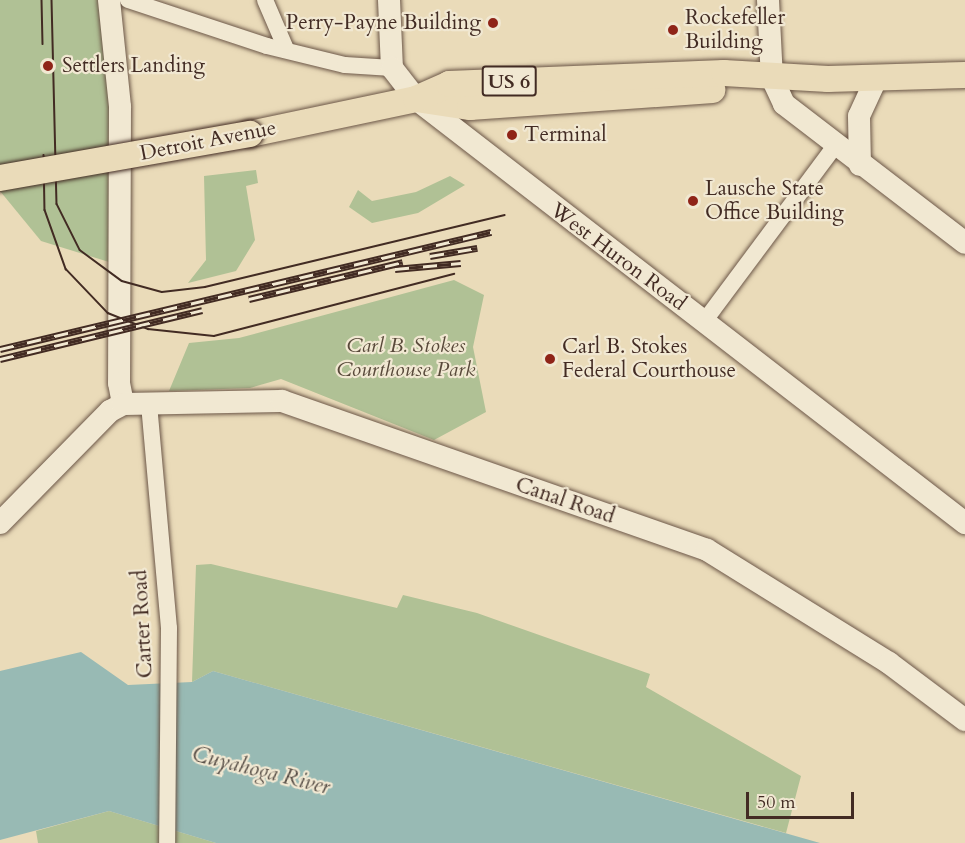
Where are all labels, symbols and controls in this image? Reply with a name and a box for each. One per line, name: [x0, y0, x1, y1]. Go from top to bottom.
place label: Rockefeller Building: [685, 5, 785, 55]
place label: Perry-Payne Building: [286, 10, 481, 36]
marker: Perry-Payne Building: [486, 16, 500, 30]
marker: Rockefeller Building: [666, 23, 680, 37]
place label: Settlers Landing: [62, 53, 205, 79]
marker: Settlers Landing: [39, 57, 57, 75]
road number: US 6: [480, 64, 538, 98]
street label: Detroit Avenue: [138, 115, 278, 167]
place label: Terminal: [524, 122, 607, 148]
marker: Terminal: [505, 128, 519, 142]
place label: Lausche State Office Building: [705, 176, 844, 226]
marker: Lausche State Office Building: [686, 194, 700, 208]
street label: West Huron Road: [545, 198, 691, 316]
park label: Carl B. Stokes Courthouse Park: [337, 333, 475, 383]
place label: Carl B. Stokes Federal Courthouse: [562, 334, 736, 384]
marker: Carl B. Stokes Federal Courthouse: [543, 352, 557, 366]
street label: Canal Road: [512, 472, 618, 530]
street label: Carter Road: [128, 569, 158, 679]
water label: Cuyahoga River: [189, 741, 333, 801]
scale bar: [749, 780, 857, 818]
text: 50 m: [757, 790, 796, 815]

